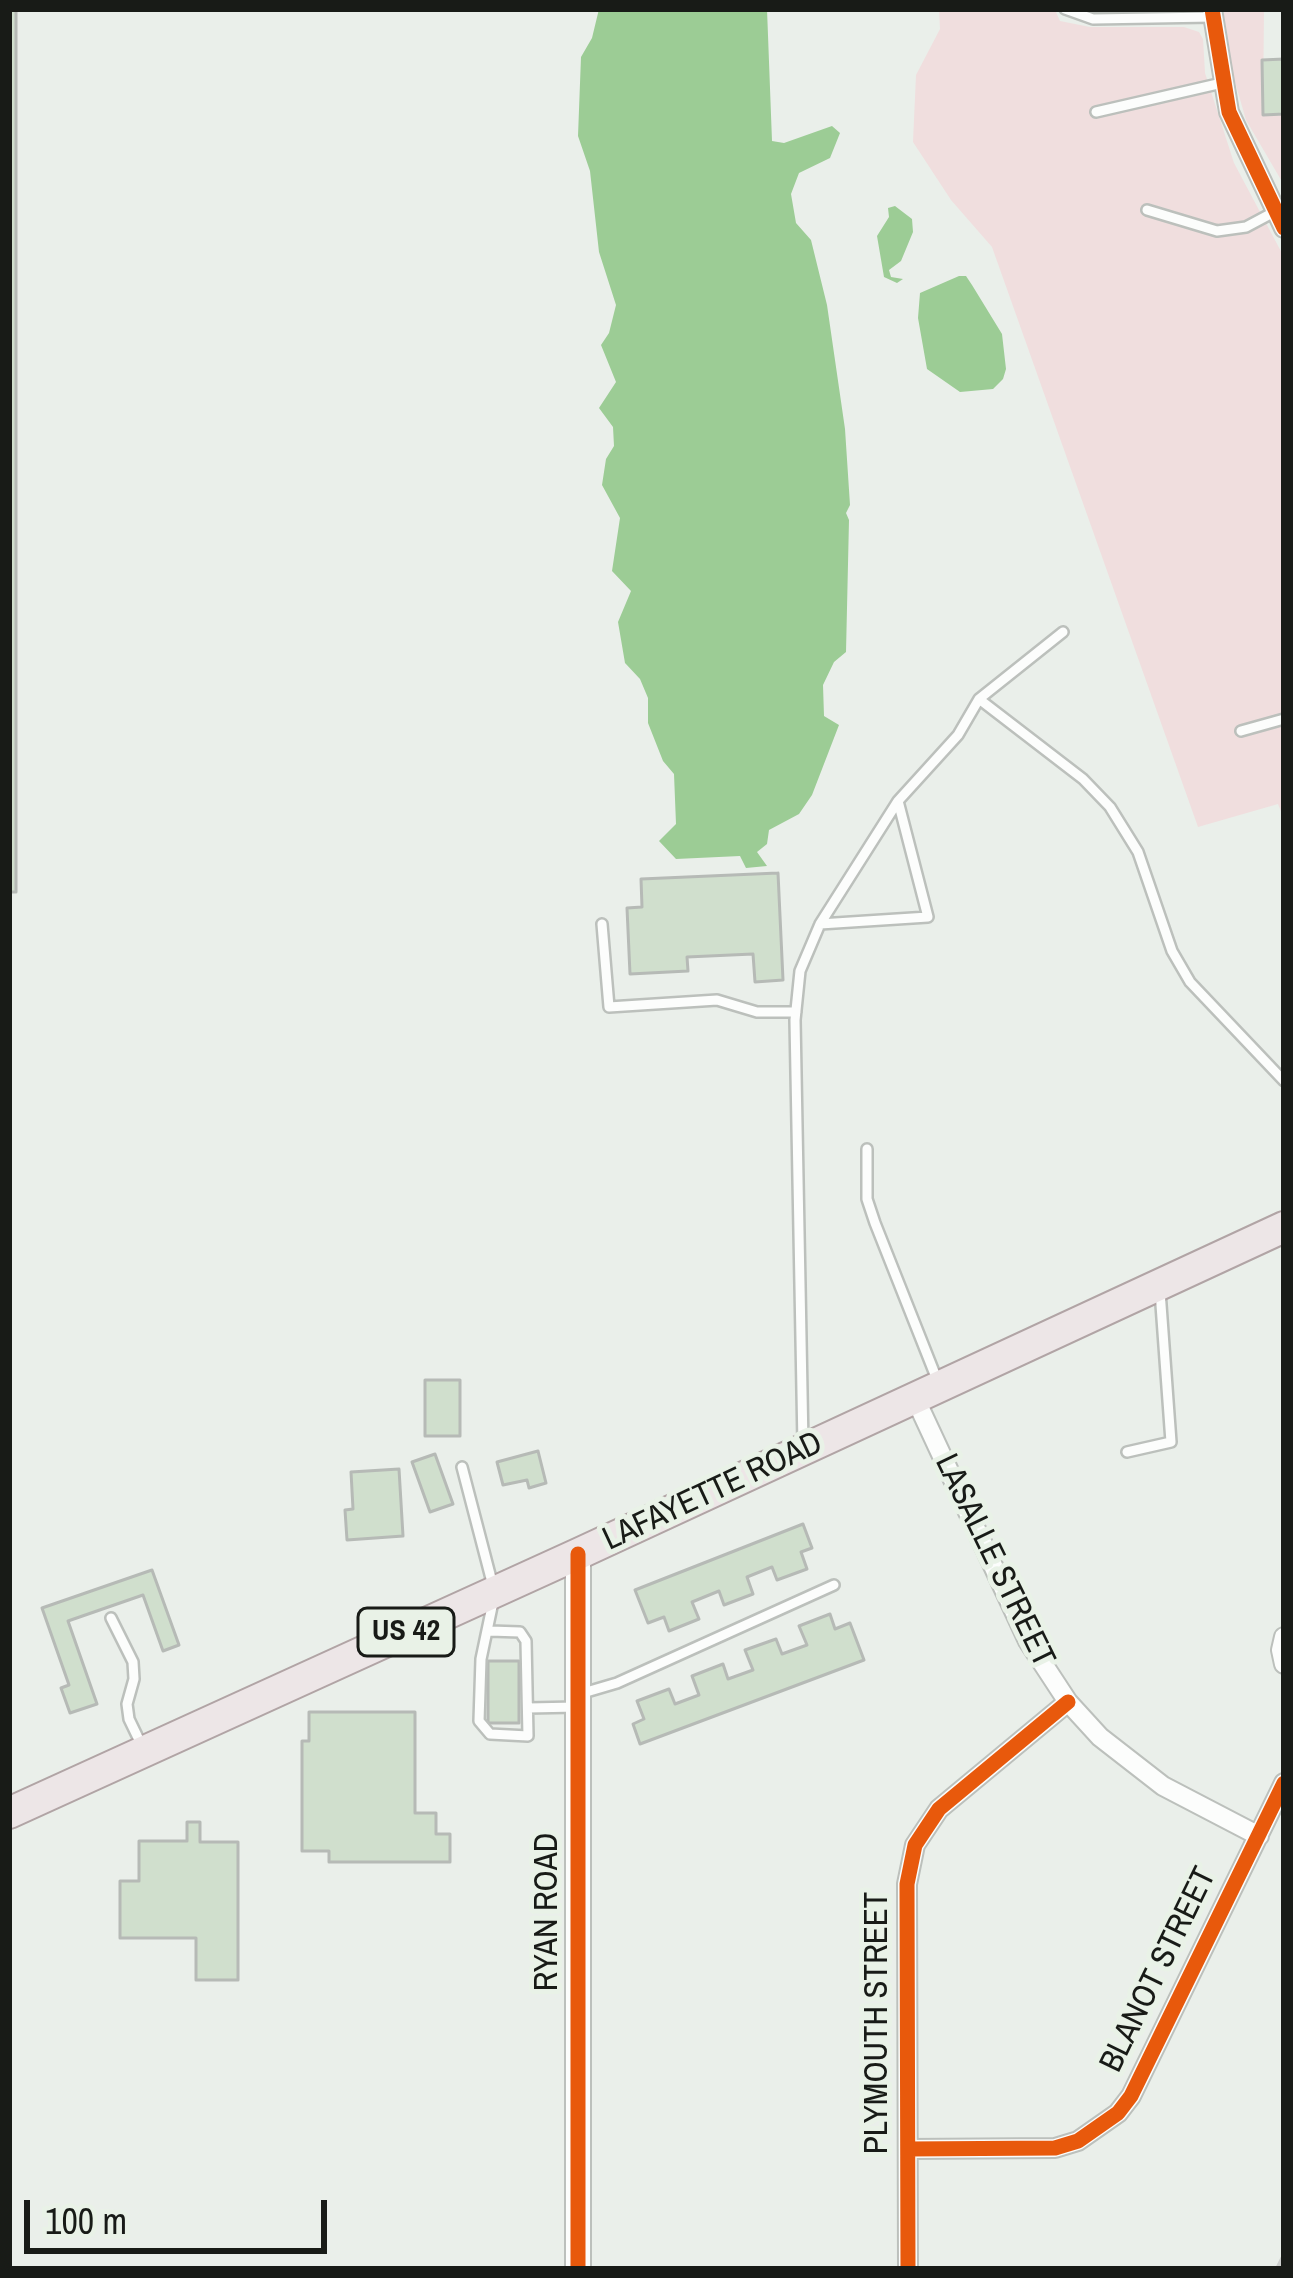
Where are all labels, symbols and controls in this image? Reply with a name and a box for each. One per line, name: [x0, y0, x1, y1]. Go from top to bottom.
street label: LAFAYETTE ROAD: [597, 1424, 829, 1560]
street label: LASALLE STREET: [925, 1448, 1063, 1674]
road number: US 42: [358, 1608, 454, 1656]
street label: RYAN ROAD: [528, 1833, 568, 1991]
street label: BLANOT STREET: [1092, 1861, 1226, 2079]
street label: PLYMOUTH STREET: [858, 1892, 898, 2154]
scale bar: [30, 2176, 333, 2250]
text: 100 m: [45, 2197, 127, 2245]

